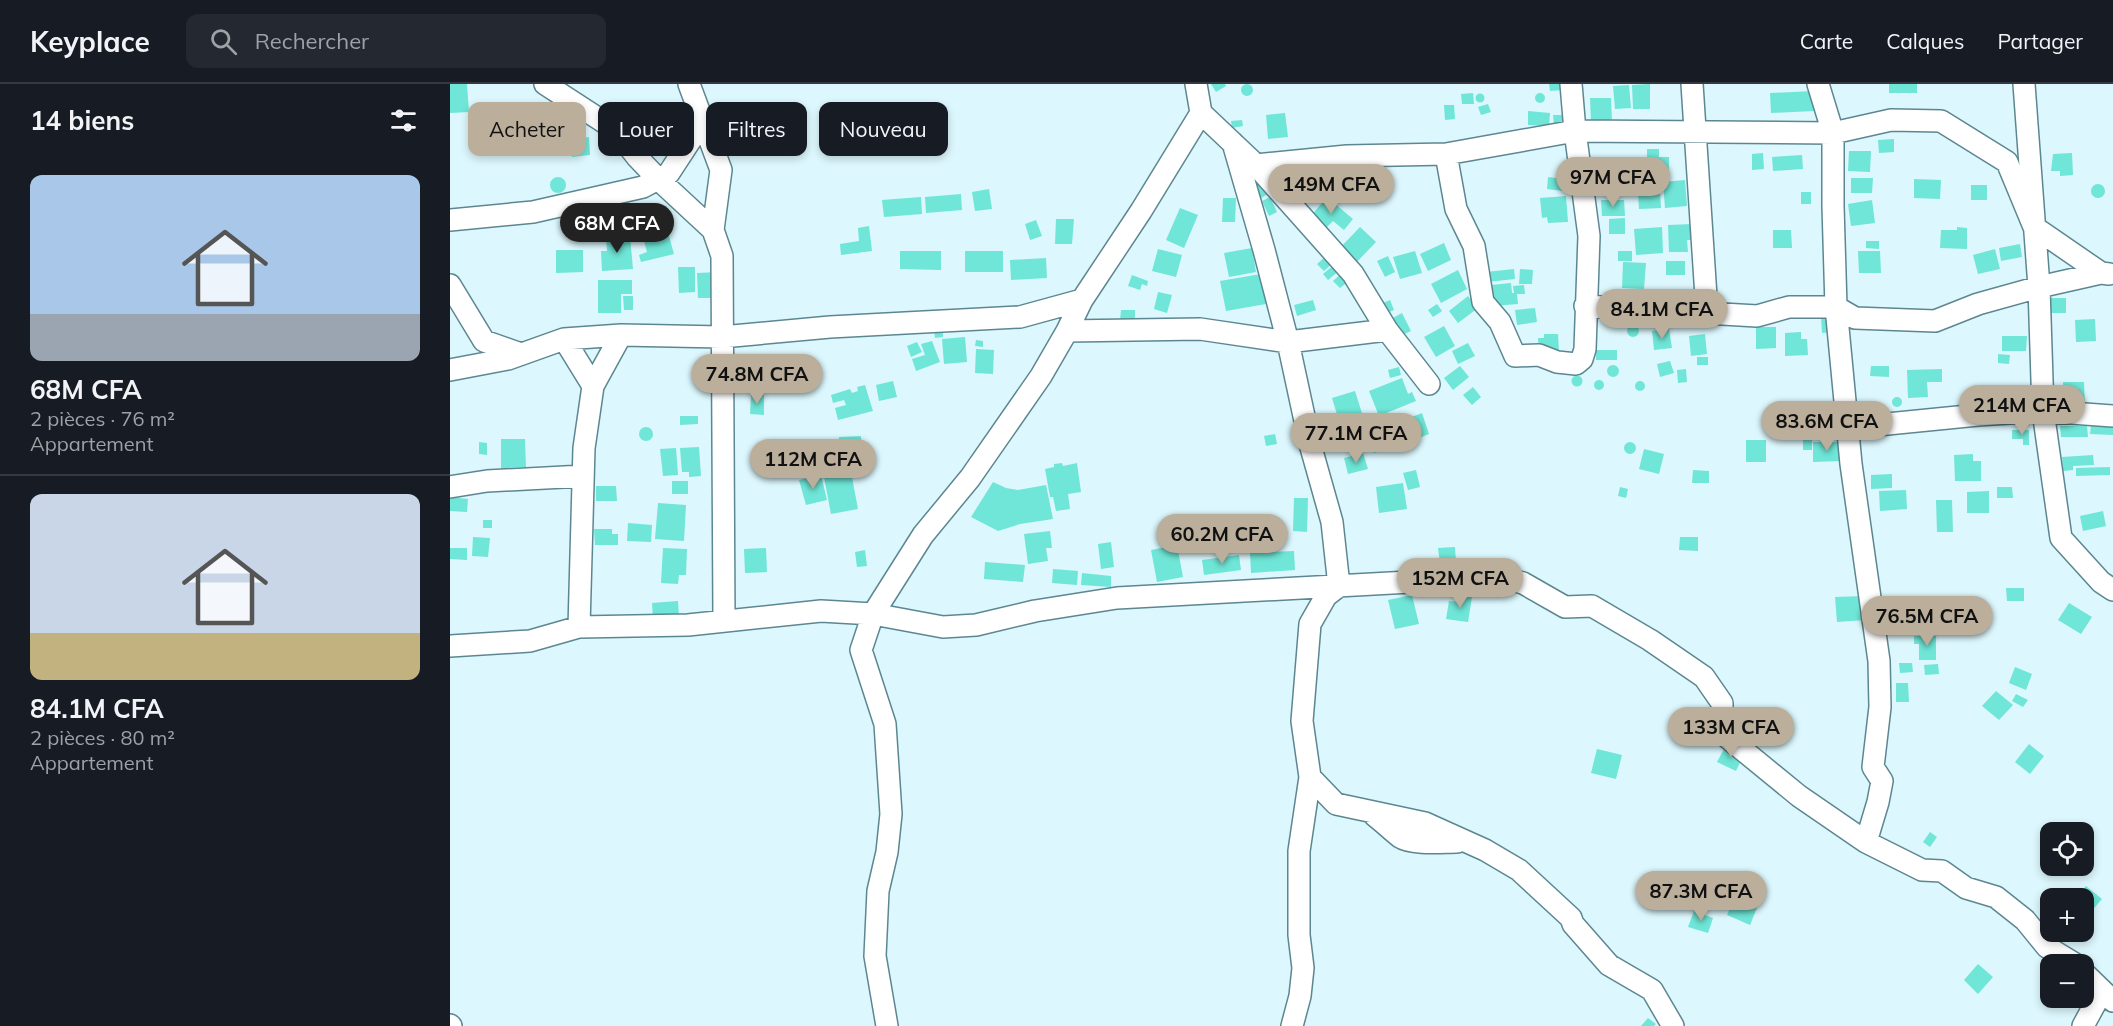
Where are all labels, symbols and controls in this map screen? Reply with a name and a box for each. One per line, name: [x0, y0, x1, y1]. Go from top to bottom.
search box: [186, 14, 606, 68]
text: Keyplace: [30, 24, 150, 59]
icon: search: [207, 25, 240, 58]
text: Rechercher: [255, 27, 369, 55]
text: Carte: [1800, 28, 1853, 54]
text: Calques: [1886, 28, 1964, 54]
text: Partager: [1997, 28, 2083, 54]
chip: Acheter: [468, 102, 586, 156]
chip: Louer: [598, 102, 694, 156]
chip: Filtres: [706, 102, 807, 156]
chip: Nouveau: [819, 102, 948, 156]
text: 14 biens: [30, 104, 134, 137]
icon: filters: [387, 104, 420, 137]
pin: 97M CFA: [1558, 157, 1668, 208]
pin: 149M CFA: [1269, 164, 1393, 215]
text: 97M CFA: [1570, 164, 1656, 189]
text: 149M CFA: [1282, 171, 1380, 196]
pin: 68M CFA: [562, 203, 672, 254]
text: 68M CFA: [574, 210, 660, 235]
icon: home: [171, 214, 279, 322]
pin: 84.1M CFA: [1593, 289, 1731, 340]
text: 84.1M CFA: [1611, 296, 1713, 321]
pin: 74.8M CFA: [688, 354, 826, 405]
text: 74.8M CFA: [706, 361, 808, 386]
text: 68M CFA: [30, 373, 142, 406]
pin: 214M CFA: [1960, 385, 2084, 436]
text: 214M CFA: [1973, 392, 2071, 417]
pin: 83.6M CFA: [1758, 401, 1896, 452]
text: 2 pièces · 76 m²: [30, 406, 175, 431]
text: 83.6M CFA: [1776, 408, 1878, 433]
pin: 77.1M CFA: [1287, 413, 1425, 464]
text: 77.1M CFA: [1305, 420, 1407, 445]
text: Appartement: [30, 431, 153, 456]
pin: 112M CFA: [751, 439, 875, 490]
text: 112M CFA: [764, 446, 862, 471]
pin: 60.2M CFA: [1153, 514, 1291, 565]
text: 60.2M CFA: [1171, 521, 1273, 546]
icon: home: [171, 533, 279, 641]
pin: 152M CFA: [1398, 558, 1522, 609]
text: 152M CFA: [1411, 565, 1509, 590]
pin: 76.5M CFA: [1858, 596, 1996, 647]
text: 76.5M CFA: [1876, 603, 1978, 628]
text: 84.1M CFA: [30, 692, 164, 725]
pin: 133M CFA: [1669, 707, 1793, 758]
text: 133M CFA: [1682, 714, 1780, 739]
text: 2 pièces · 80 m²: [30, 725, 175, 750]
text: Appartement: [30, 750, 153, 775]
map controls: [2040, 822, 2094, 1008]
button: locate: [2040, 822, 2094, 876]
pin: 87.3M CFA: [1632, 871, 1770, 922]
text: 87.3M CFA: [1650, 878, 1752, 903]
button: +: [2040, 888, 2094, 942]
button: −: [2040, 954, 2094, 1008]

